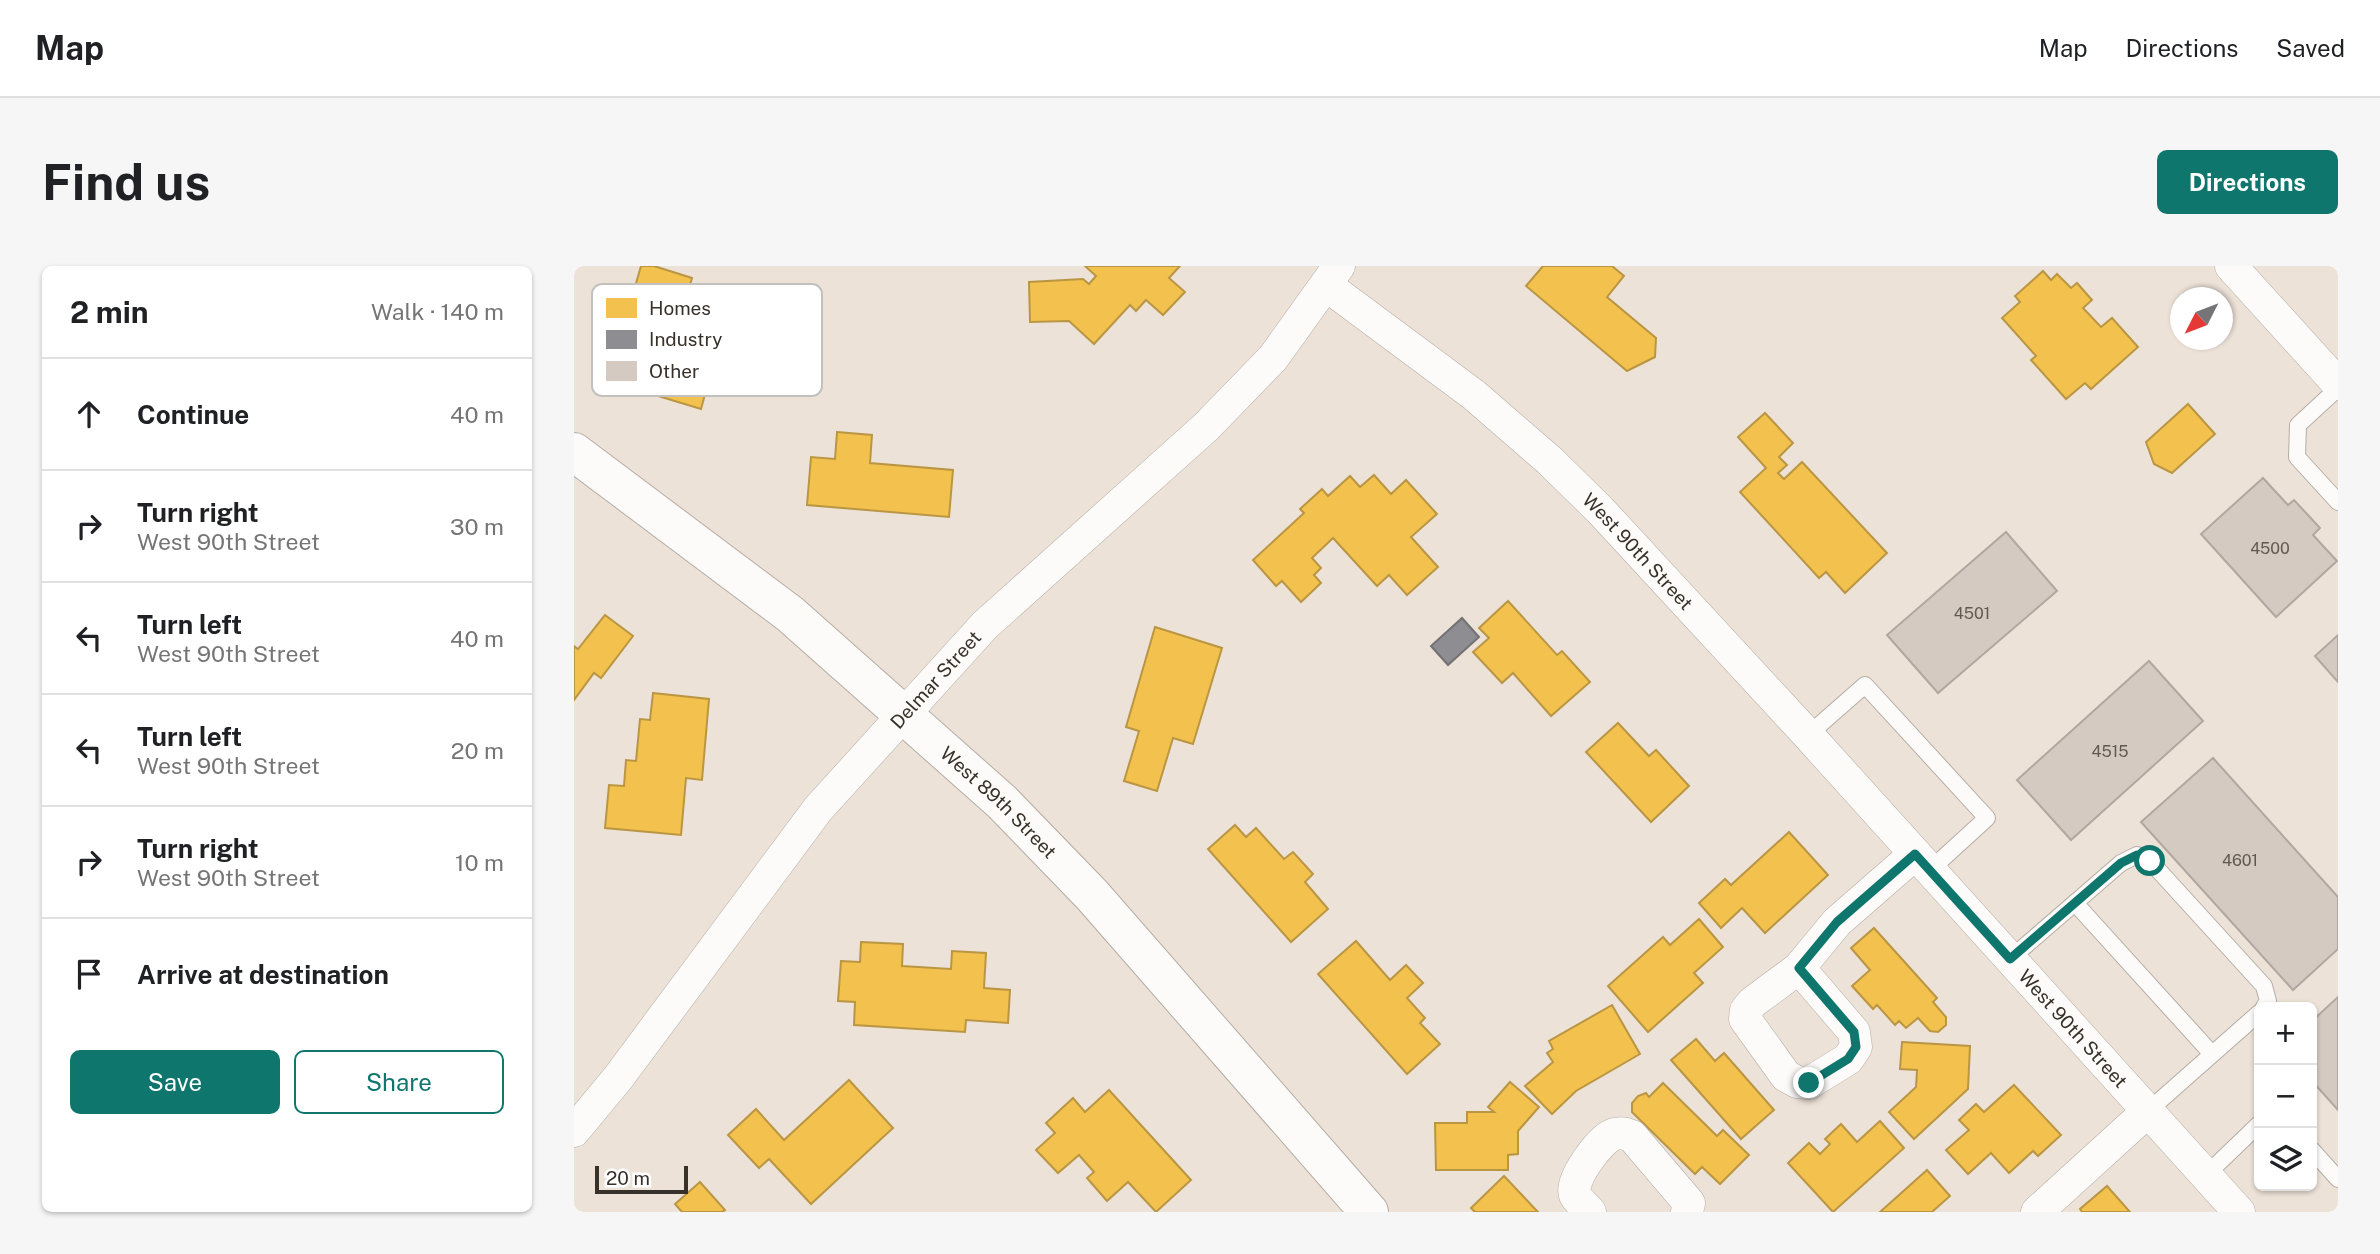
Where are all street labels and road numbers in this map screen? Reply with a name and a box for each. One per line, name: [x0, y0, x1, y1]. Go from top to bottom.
street label: West 90th Street: [1578, 488, 1697, 614]
street label: Delmar Street: [886, 626, 985, 733]
street label: West 89th Street: [936, 742, 1061, 863]
street label: West 90th Street: [2014, 965, 2132, 1092]

